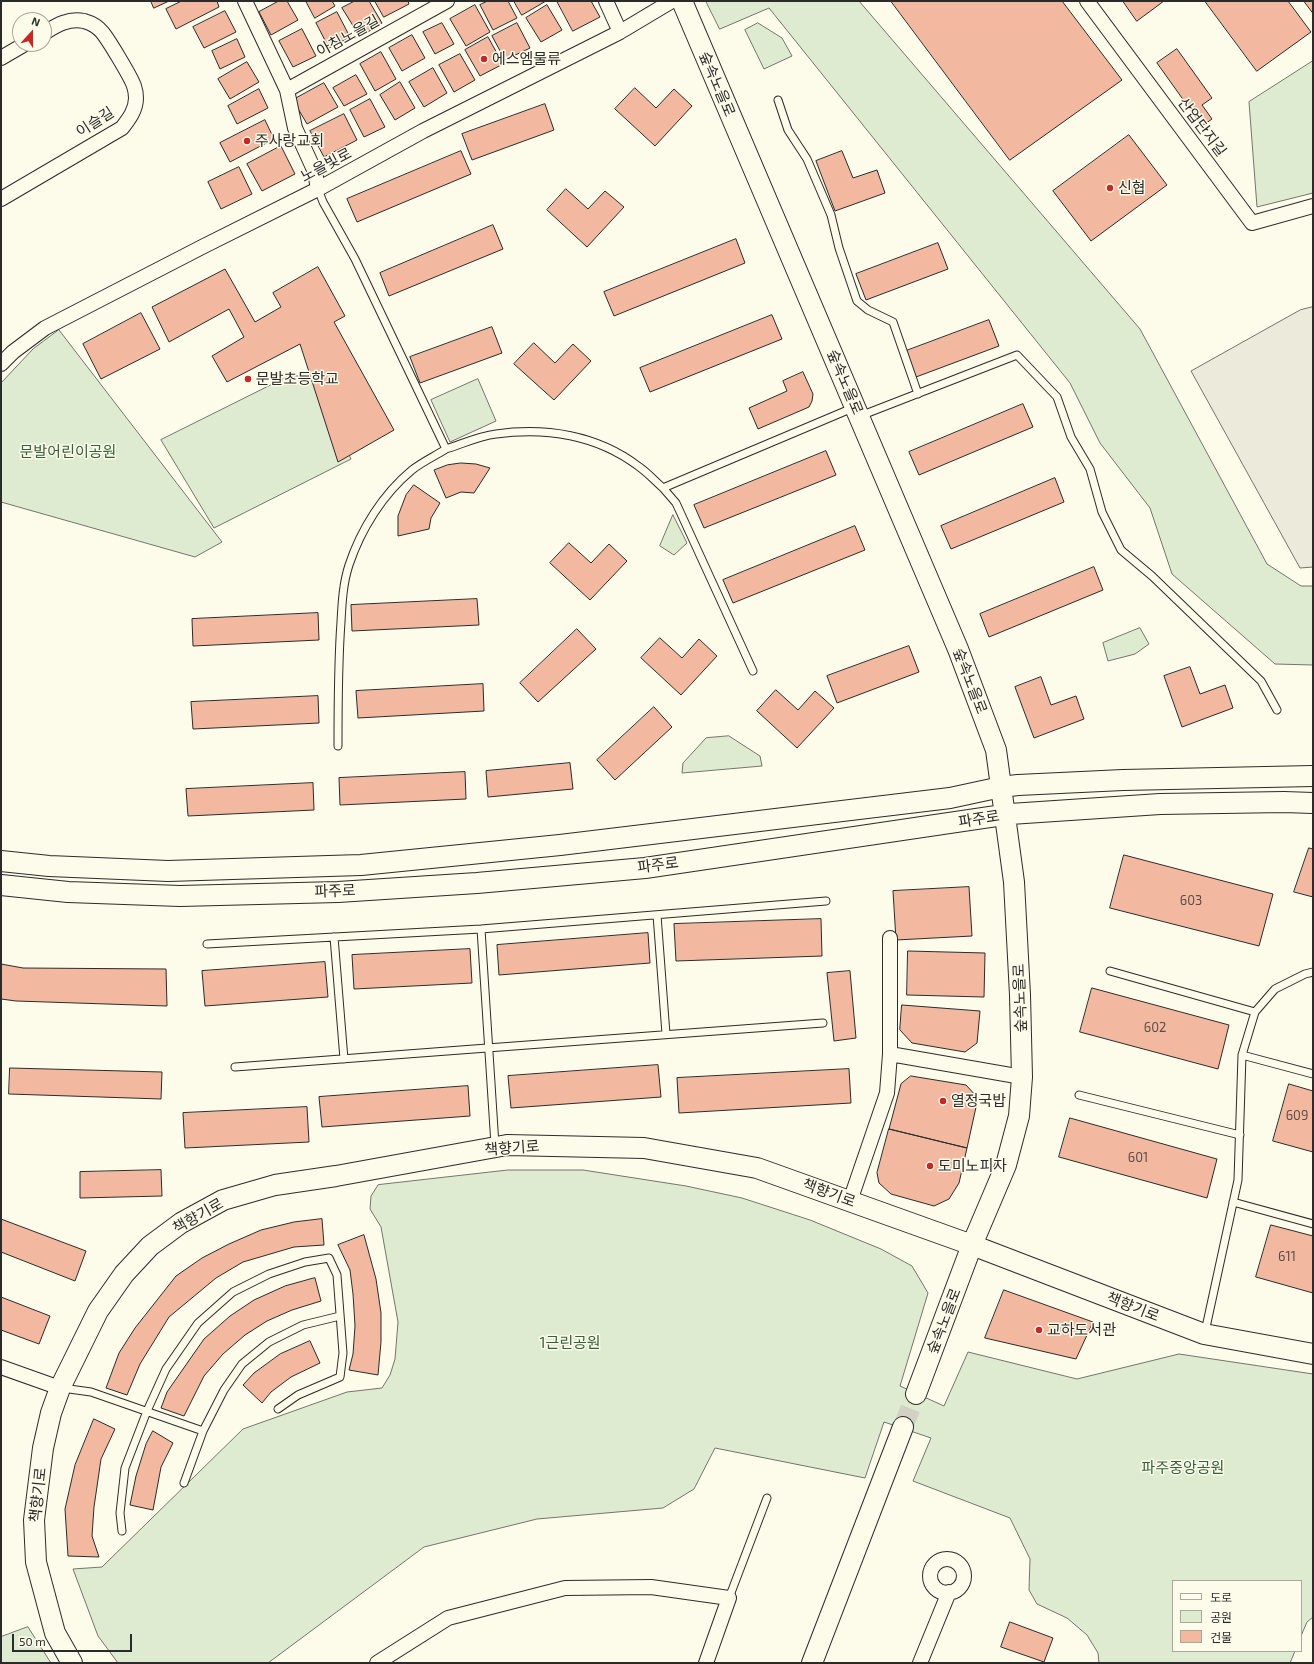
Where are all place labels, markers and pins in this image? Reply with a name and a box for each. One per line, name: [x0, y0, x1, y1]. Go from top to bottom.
place label: 에스엠물류: [492, 50, 561, 68]
marker: 에스엠물류: [479, 54, 489, 64]
place label: 주사랑교회: [255, 132, 324, 150]
marker: 주사랑교회: [242, 136, 252, 146]
place label: 신협: [1118, 179, 1146, 197]
marker: 신협: [1105, 183, 1115, 193]
place label: 문발초등학교: [256, 370, 339, 388]
marker: 문발초등학교: [243, 374, 253, 384]
place label: 열정국밥: [951, 1092, 1006, 1110]
marker: 열정국밥: [938, 1096, 948, 1106]
place label: 도미노피자: [938, 1157, 1007, 1175]
marker: 도미노피자: [925, 1161, 935, 1171]
place label: 교하도서관: [1047, 1321, 1116, 1339]
marker: 교하도서관: [1034, 1325, 1044, 1335]

